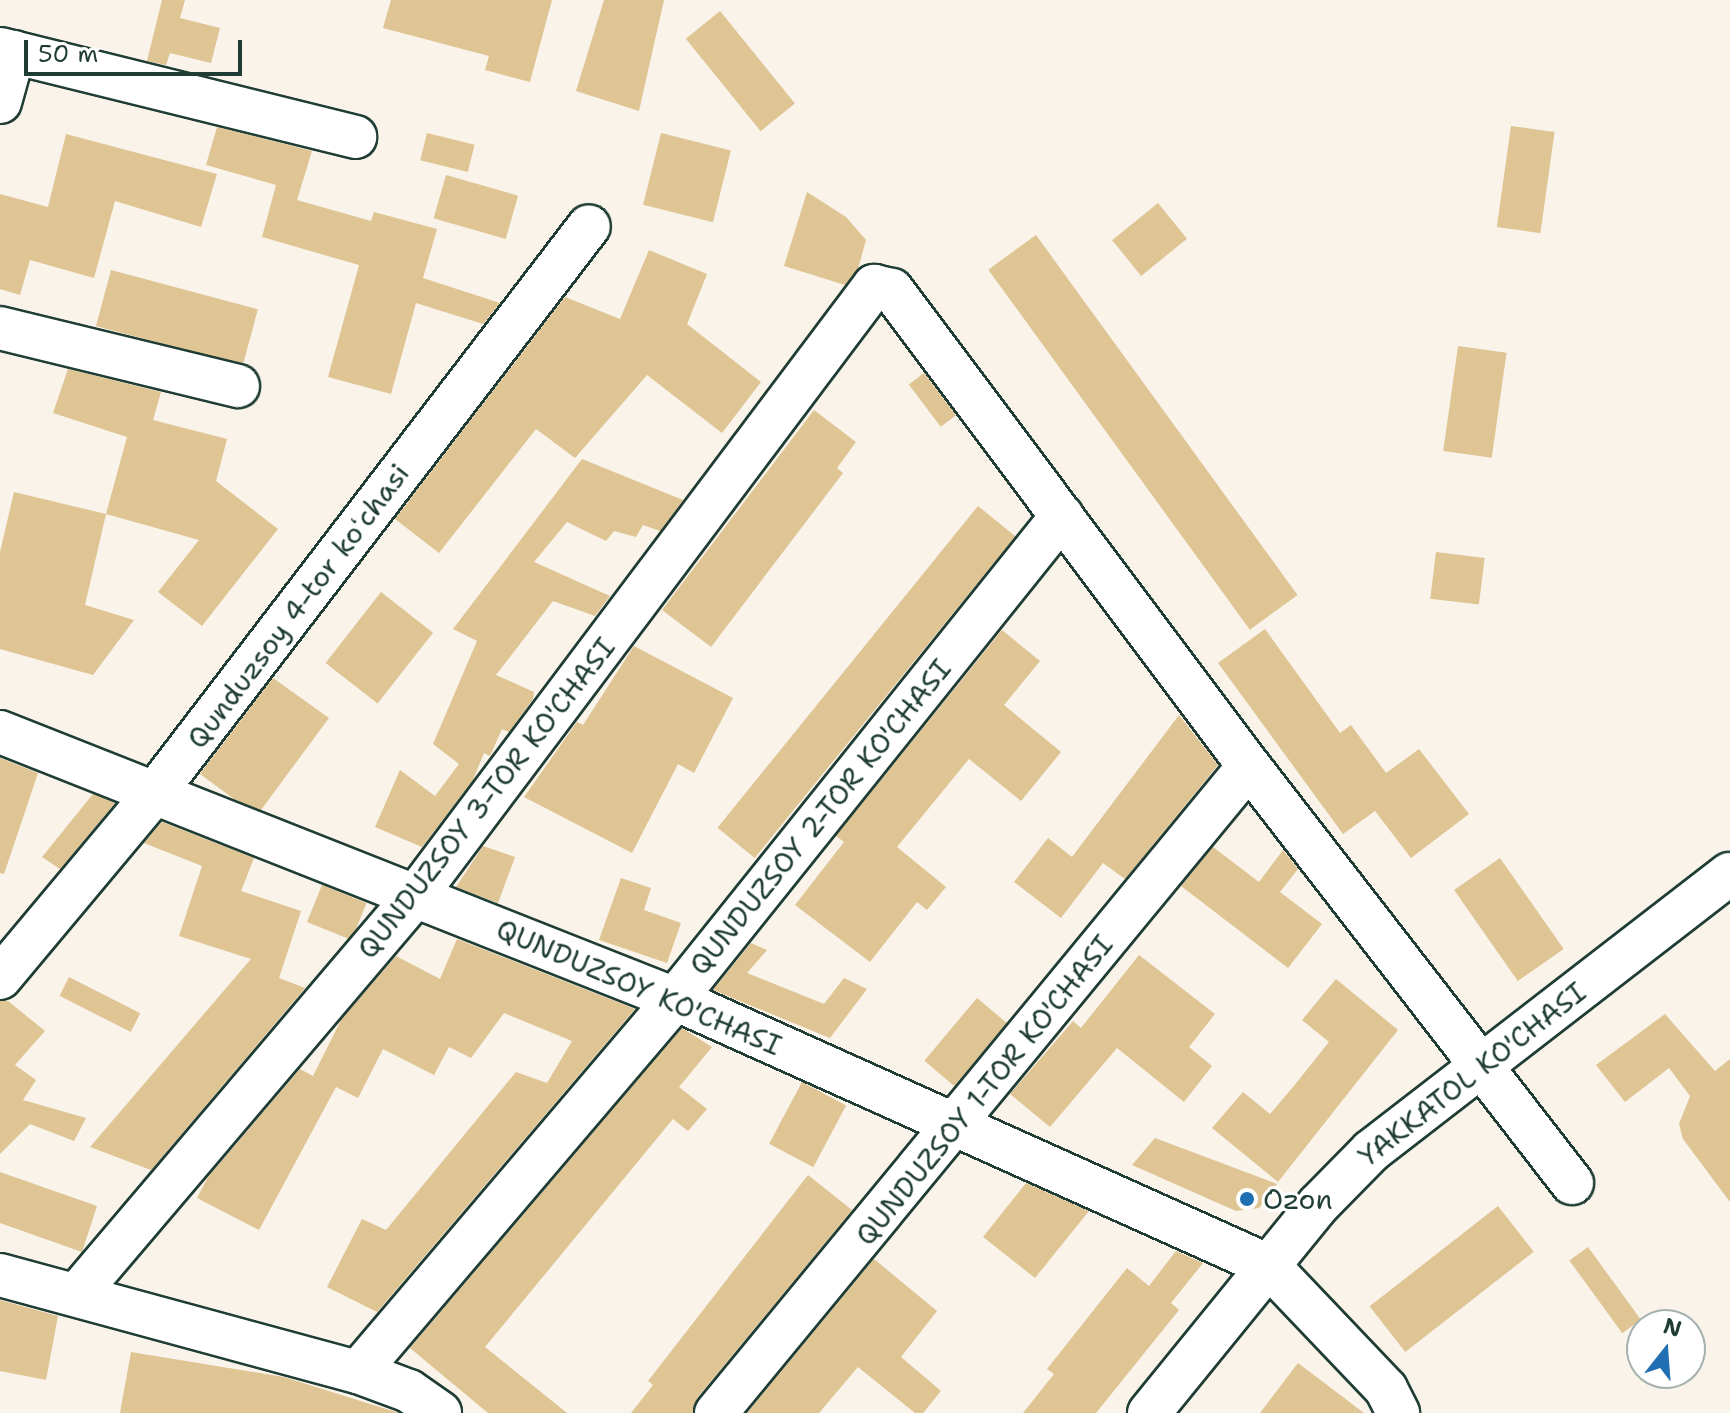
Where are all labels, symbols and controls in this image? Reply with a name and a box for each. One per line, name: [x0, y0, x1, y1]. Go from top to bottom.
scale bar: [28, 24, 246, 74]
text: 50 m: [38, 38, 98, 70]
street label: Qunduzsoy 4-tor koʻchasi: [180, 457, 416, 755]
street label: QUNDUZSOY 3-TOR KO'CHASI: [350, 631, 622, 965]
street label: QUNDUZSOY 2-TOR KO'CHASI: [682, 652, 958, 982]
street label: QUNDUZSOY KO'CHASI: [492, 912, 786, 1062]
street label: QUNDUZSOY 1-TOR KO'CHASI: [848, 928, 1120, 1252]
street label: YAKKATOL KO'CHASI: [1352, 975, 1592, 1173]
place label: Ozon: [1263, 1182, 1333, 1216]
marker: Ozon: [1238, 1190, 1256, 1208]
north arrow: [1626, 1309, 1706, 1389]
text: N: [1660, 1311, 1685, 1344]

